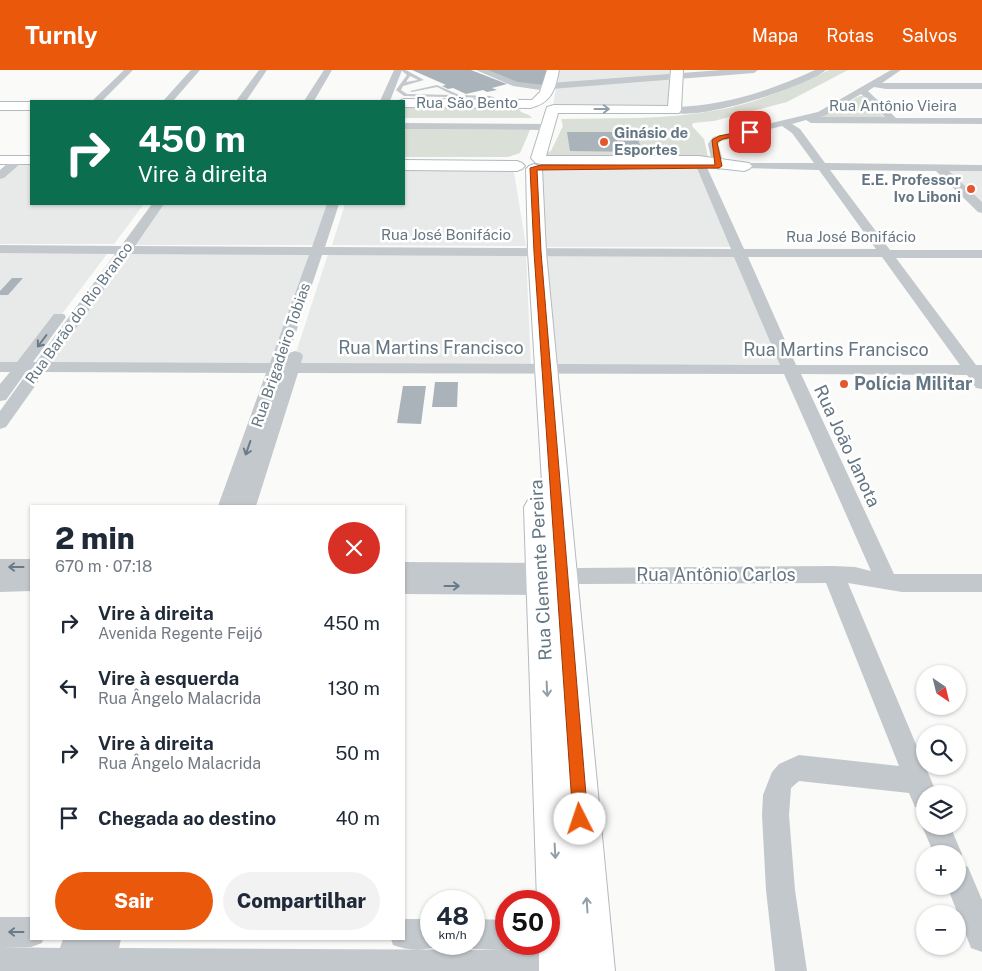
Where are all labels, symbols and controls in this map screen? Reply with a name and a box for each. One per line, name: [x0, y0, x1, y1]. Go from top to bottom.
text: Turnly: [25, 21, 98, 49]
text: Mapa: [752, 25, 798, 46]
text: Rotas: [826, 25, 874, 46]
text: Salvos: [902, 25, 957, 46]
street label: Rua São Bento: [416, 94, 518, 111]
street label: Rua Antônio Vieira: [829, 97, 957, 114]
one-way arrow: [594, 104, 610, 114]
pin: [729, 111, 771, 153]
icon: arrive: [736, 118, 764, 146]
text: 450 m: [138, 119, 246, 160]
icon: right: [55, 120, 120, 185]
place label: Ginásio de Esportes: [614, 124, 688, 158]
marker: Ginásio de Esportes: [598, 136, 610, 148]
text: Vire à direita: [138, 161, 268, 187]
place label: E.E. Professor Ivo Liboni: [861, 171, 961, 205]
marker: E.E. Professor Ivo Liboni: [965, 183, 977, 195]
street label: Rua José Bonifácio: [381, 226, 511, 243]
street label: Rua José Bonifácio: [786, 228, 916, 245]
street label: Rua Barão do Rio Branco: [22, 239, 136, 387]
street label: Rua Brigadeiro Tobias: [248, 280, 313, 429]
one-way arrow: [36, 334, 47, 347]
street label: Rua Martins Francisco: [338, 337, 524, 358]
street label: Rua Martins Francisco: [743, 339, 929, 360]
place label: Polícia Militar: [854, 373, 973, 394]
marker: Polícia Militar: [838, 378, 850, 390]
street label: Rua João Janota: [810, 381, 885, 510]
one-way arrow: [243, 440, 252, 455]
street label: Rua Clemente Pereira: [525, 479, 556, 661]
text: 2 min: [55, 520, 135, 556]
button: close: [328, 522, 380, 574]
text: 670 m · 07:18: [55, 557, 152, 576]
one-way arrow: [8, 562, 24, 572]
street label: Rua Antônio Carlos: [636, 564, 796, 585]
one-way arrow: [444, 581, 460, 591]
text: Vire à direita: [98, 602, 214, 624]
icon: right: [55, 609, 83, 637]
text: 450 m: [323, 612, 380, 634]
text: Avenida Regente Feijó: [98, 624, 262, 643]
north arrow: [916, 665, 966, 715]
map controls: [916, 665, 966, 955]
text: Vire à esquerda: [98, 667, 239, 689]
icon: left: [55, 674, 83, 702]
text: 130 m: [328, 677, 380, 699]
one-way arrow: [542, 680, 552, 697]
text: Rua Ângelo Malacrida: [98, 689, 261, 708]
button: search: [916, 725, 966, 775]
text: Vire à direita: [98, 732, 214, 754]
icon: right: [55, 739, 83, 767]
text: 50 m: [335, 742, 380, 764]
text: Rua Ângelo Malacrida: [98, 754, 261, 773]
button: layers: [916, 785, 966, 835]
position arrow: [553, 792, 605, 844]
icon: arrive: [55, 804, 83, 832]
text: Chegada ao destino: [98, 807, 276, 829]
text: 40 m: [335, 807, 380, 829]
one-way arrow: [550, 843, 559, 859]
button: +: [916, 845, 966, 895]
button: Sair: [55, 872, 213, 930]
button: Compartilhar: [223, 872, 380, 930]
speed limit sign: 50: [495, 890, 560, 955]
one-way arrow: [582, 897, 592, 913]
text: 48: [436, 901, 469, 931]
button: −: [916, 905, 966, 955]
one-way arrow: [8, 927, 24, 937]
text: km/h: [438, 928, 467, 942]

